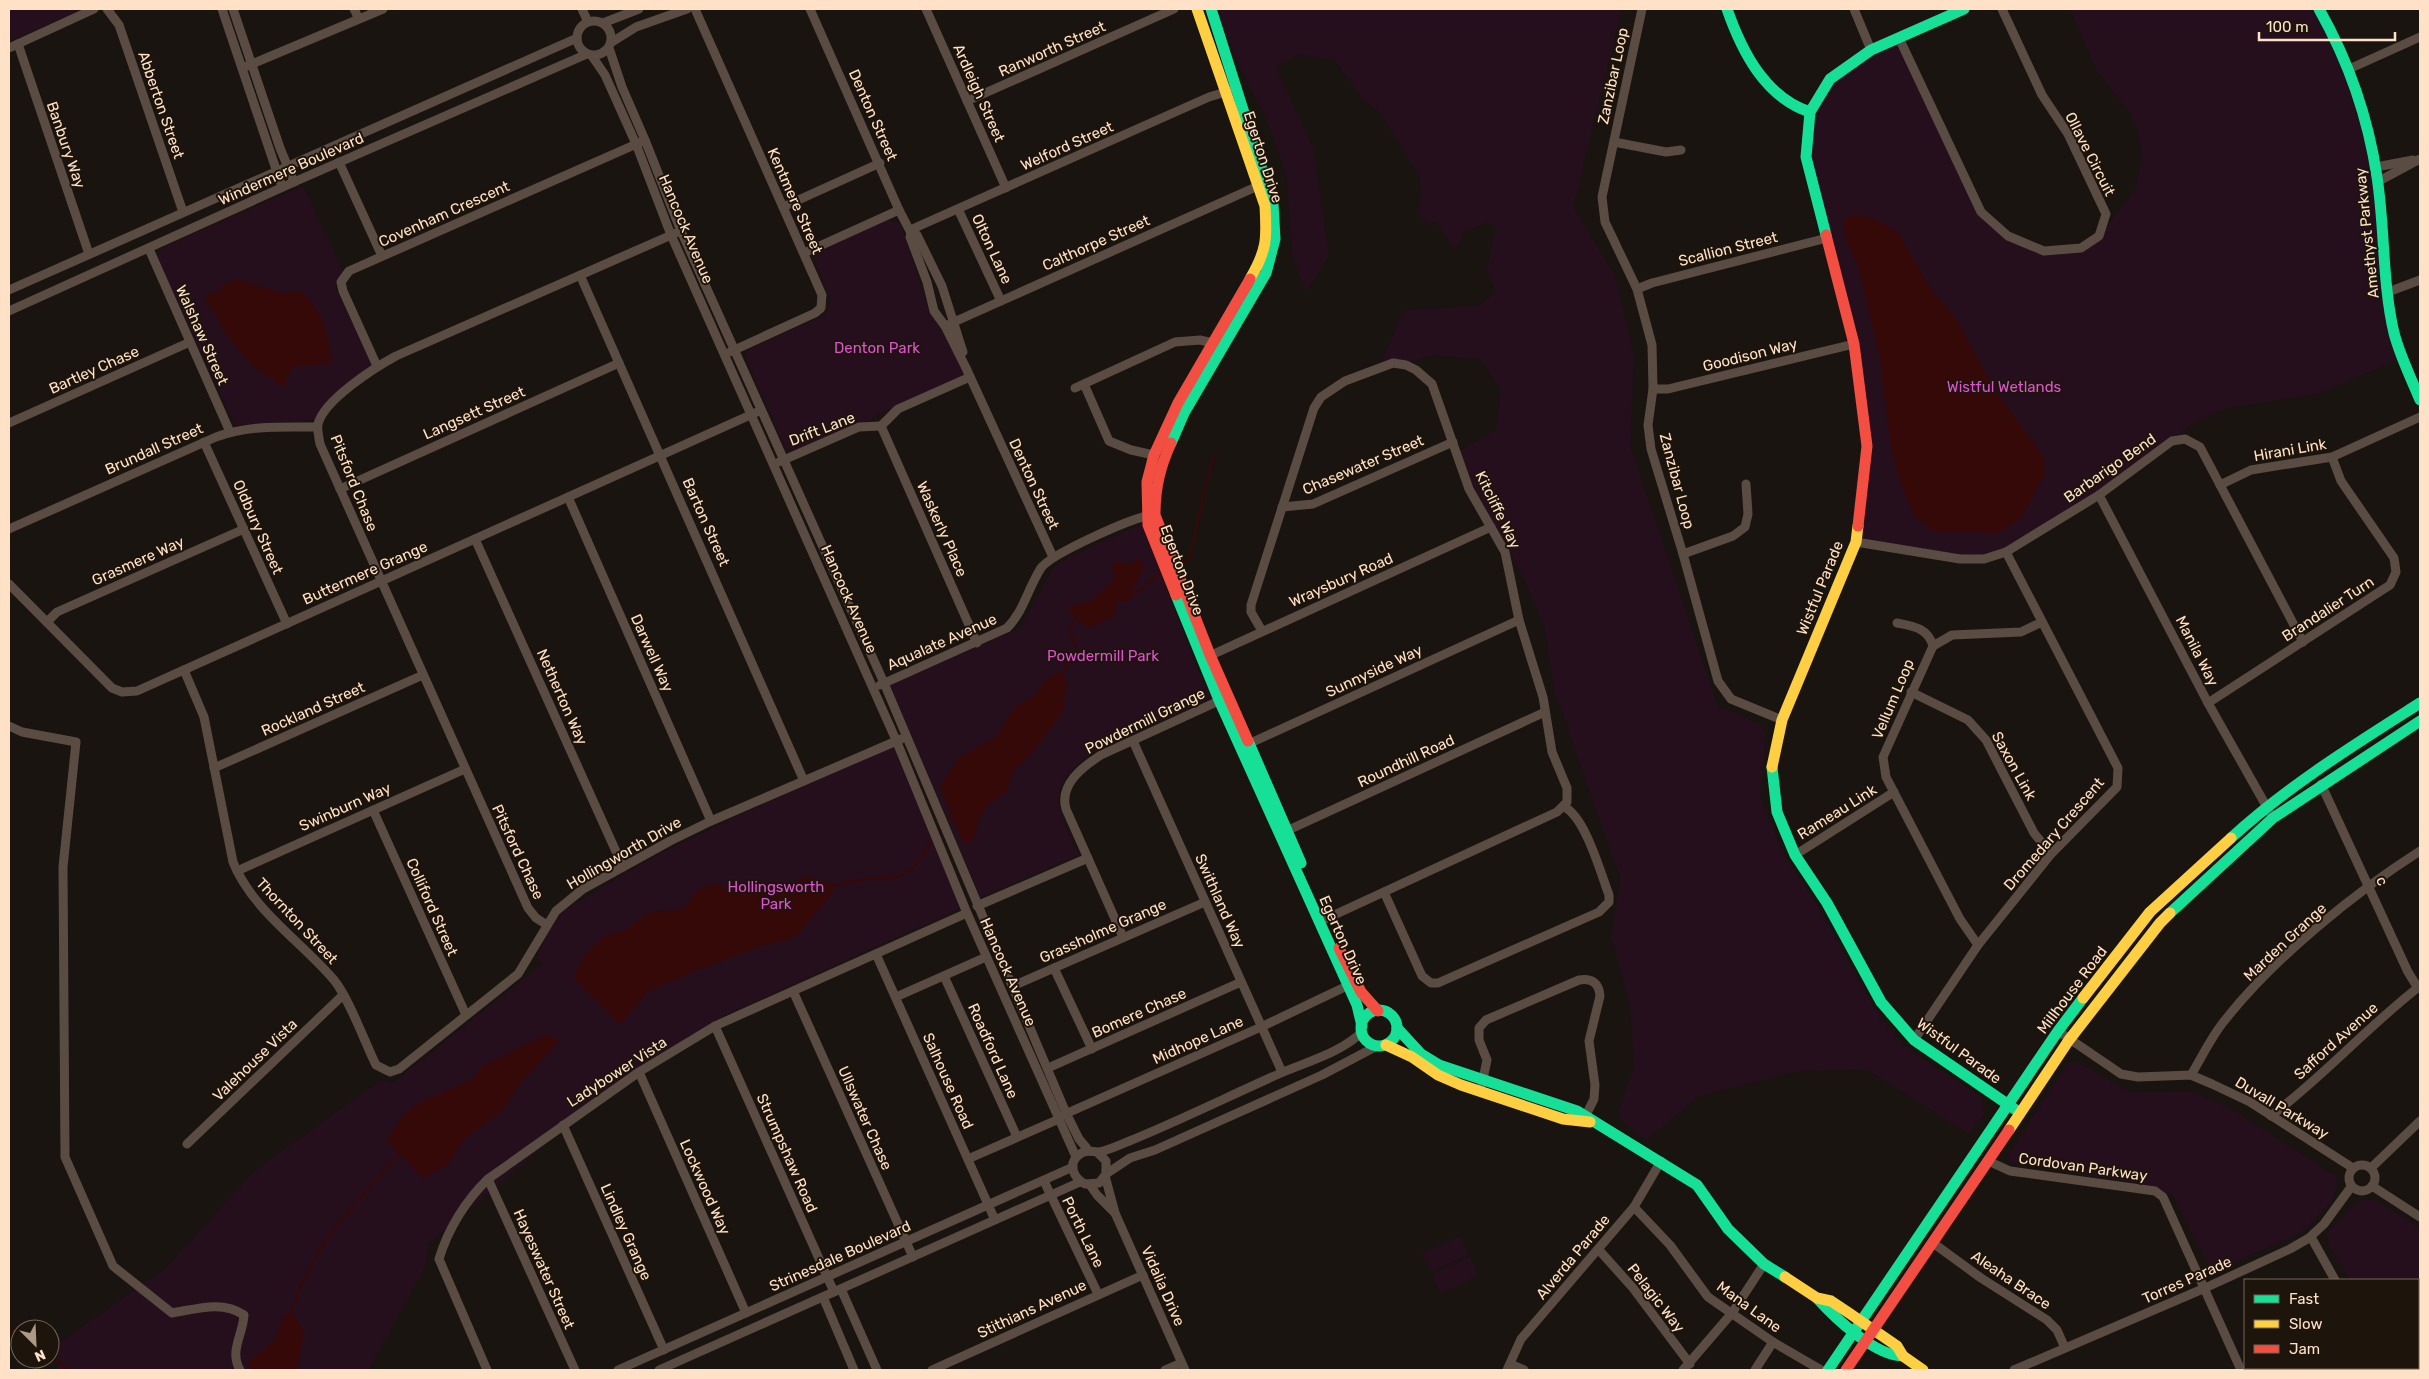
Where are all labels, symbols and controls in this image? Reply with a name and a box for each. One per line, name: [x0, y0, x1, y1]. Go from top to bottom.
scale bar: [2259, 10, 2395, 42]
street label: Ranworth Street: [996, 17, 1108, 81]
text: 100 m: [2266, 18, 2308, 36]
street label: Zanzibar Loop: [1594, 26, 1632, 126]
street label: Ardleigh Street: [949, 41, 1009, 145]
street label: Abberton Street: [134, 49, 188, 161]
street label: Denton Street: [845, 66, 901, 164]
street label: Banbury Way: [43, 99, 89, 191]
street label: Egerton Drive: [1240, 109, 1286, 205]
street label: Ollave Circuit: [2061, 109, 2119, 199]
street label: Welford Street: [1018, 117, 1116, 174]
street label: Windermere Boulevard: [215, 129, 367, 209]
street label: Kentmere Street: [763, 145, 827, 257]
street label: Amethyst Parkway: [2351, 167, 2383, 299]
street label: Hancock Avenue: [655, 172, 717, 286]
street label: Covenham Crescent: [376, 177, 512, 251]
street label: Olton Lane: [968, 211, 1016, 287]
street label: Calthorpe Street: [1040, 211, 1153, 275]
street label: Scallion Street: [1677, 228, 1780, 270]
street label: Walshaw Street: [172, 282, 232, 388]
street label: Goodison Way: [1701, 335, 1799, 375]
park label: Denton Park: [834, 339, 920, 357]
street label: Bartley Chase: [46, 342, 142, 398]
park label: Wistful Wetlands: [1947, 378, 2062, 396]
street label: Langsett Street: [420, 382, 528, 444]
street label: Drift Lane: [786, 408, 858, 450]
street label: Brundall Street: [102, 419, 206, 479]
street label: Barbarigo Bend: [2061, 430, 2159, 506]
street label: Chasewater Street: [1300, 431, 1426, 499]
street label: Zanzibar Loop: [1656, 431, 1698, 531]
street label: Pitsford Chase: [326, 432, 382, 534]
street label: Hirani Link: [2252, 435, 2328, 465]
street label: Denton Street: [1005, 436, 1063, 532]
street label: Kitcliffe Way: [1471, 468, 1525, 552]
street label: Barton Street: [679, 475, 734, 569]
street label: Oldbury Street: [229, 477, 287, 577]
street label: Waskerly Place: [913, 479, 971, 579]
street label: Egerton Drive: [1157, 522, 1207, 618]
street label: Grasmere Way: [89, 533, 187, 589]
street label: Buttermere Grange: [300, 537, 430, 609]
street label: Wistful Parade: [1793, 538, 1847, 638]
street label: Hancock Avenue: [817, 542, 881, 656]
street label: Wraysbury Road: [1286, 549, 1396, 611]
street label: Brandalier Turn: [2279, 573, 2377, 645]
street label: Aqualate Avenue: [884, 610, 1000, 674]
street label: Darwell Way: [627, 611, 677, 695]
street label: Manila Way: [2172, 613, 2222, 689]
street label: Sunnyside Way: [1323, 641, 1425, 701]
street label: Netherton Way: [533, 646, 591, 748]
park label: Powdermill Park: [1047, 647, 1159, 665]
street label: Vellum Loop: [1868, 656, 1918, 742]
street label: Rockland Street: [258, 678, 368, 740]
street label: Powdermill Grange: [1082, 684, 1208, 758]
street label: Saxon Link: [1988, 729, 2040, 804]
street label: Roundhill Road: [1355, 731, 1457, 791]
street label: Dromedary Crescent: [2000, 774, 2108, 894]
street label: Swinburn Way: [296, 779, 394, 835]
street label: Rameau Link: [1794, 780, 1880, 843]
street label: Pitsford Chase: [488, 802, 548, 902]
street label: Hollingworth Drive: [564, 813, 684, 893]
street label: Swithland Way: [1191, 851, 1249, 951]
street label: Colliford Street: [402, 855, 462, 959]
street label: Thornton Street: [252, 874, 342, 968]
street label: c: [2372, 874, 2392, 888]
park label: Hollingsworth Park: [728, 878, 824, 913]
street label: Egerton Drive: [1315, 893, 1371, 987]
street label: Grassholme Grange: [1037, 895, 1169, 967]
street label: Marden Grange: [2240, 899, 2330, 985]
street label: Hancock Avenue: [976, 915, 1040, 1029]
street label: Millhouse Road: [2033, 943, 2111, 1037]
street label: Bomere Chase: [1089, 984, 1189, 1042]
street label: Safford Avenue: [2290, 999, 2382, 1083]
street label: Roadford Lane: [964, 1001, 1022, 1101]
street label: Midhope Lane: [1150, 1012, 1246, 1068]
street label: Wistful Parade: [1913, 1014, 2005, 1088]
street label: Valehouse Vista: [209, 1015, 301, 1105]
street label: Salhouse Road: [919, 1030, 977, 1132]
street label: Ladybower Vista: [564, 1033, 670, 1111]
street label: Ullswater Chase: [834, 1063, 896, 1173]
street label: Duvall Parkway: [2232, 1073, 2332, 1143]
street label: Strumpshaw Road: [753, 1091, 821, 1215]
street label: Lockwood Way: [676, 1137, 734, 1237]
street label: Cordovan Parkway: [2017, 1149, 2149, 1185]
street label: Lindley Grange: [597, 1181, 655, 1283]
street label: Porth Lane: [1058, 1194, 1108, 1270]
street label: Hayeswater Street: [509, 1206, 579, 1332]
street label: Alverda Parade: [1532, 1211, 1614, 1303]
street label: Strinesdale Boulevard: [767, 1217, 913, 1295]
street label: Vidalia Drive: [1137, 1243, 1189, 1329]
street label: Aleaha Brace: [1968, 1247, 2054, 1313]
street label: Torres Parade: [2140, 1252, 2234, 1308]
street label: Pelagic Way: [1624, 1260, 1688, 1336]
street label: Stithians Avenue: [975, 1276, 1089, 1342]
street label: Mana Lane: [1713, 1278, 1785, 1336]
legend: [2244, 1279, 2419, 1369]
text: Fast: [2289, 1290, 2319, 1308]
text: Slow: [2289, 1315, 2322, 1333]
north arrow: [10, 1319, 60, 1369]
text: Jam: [2289, 1340, 2320, 1358]
text: N: [32, 1346, 48, 1365]

